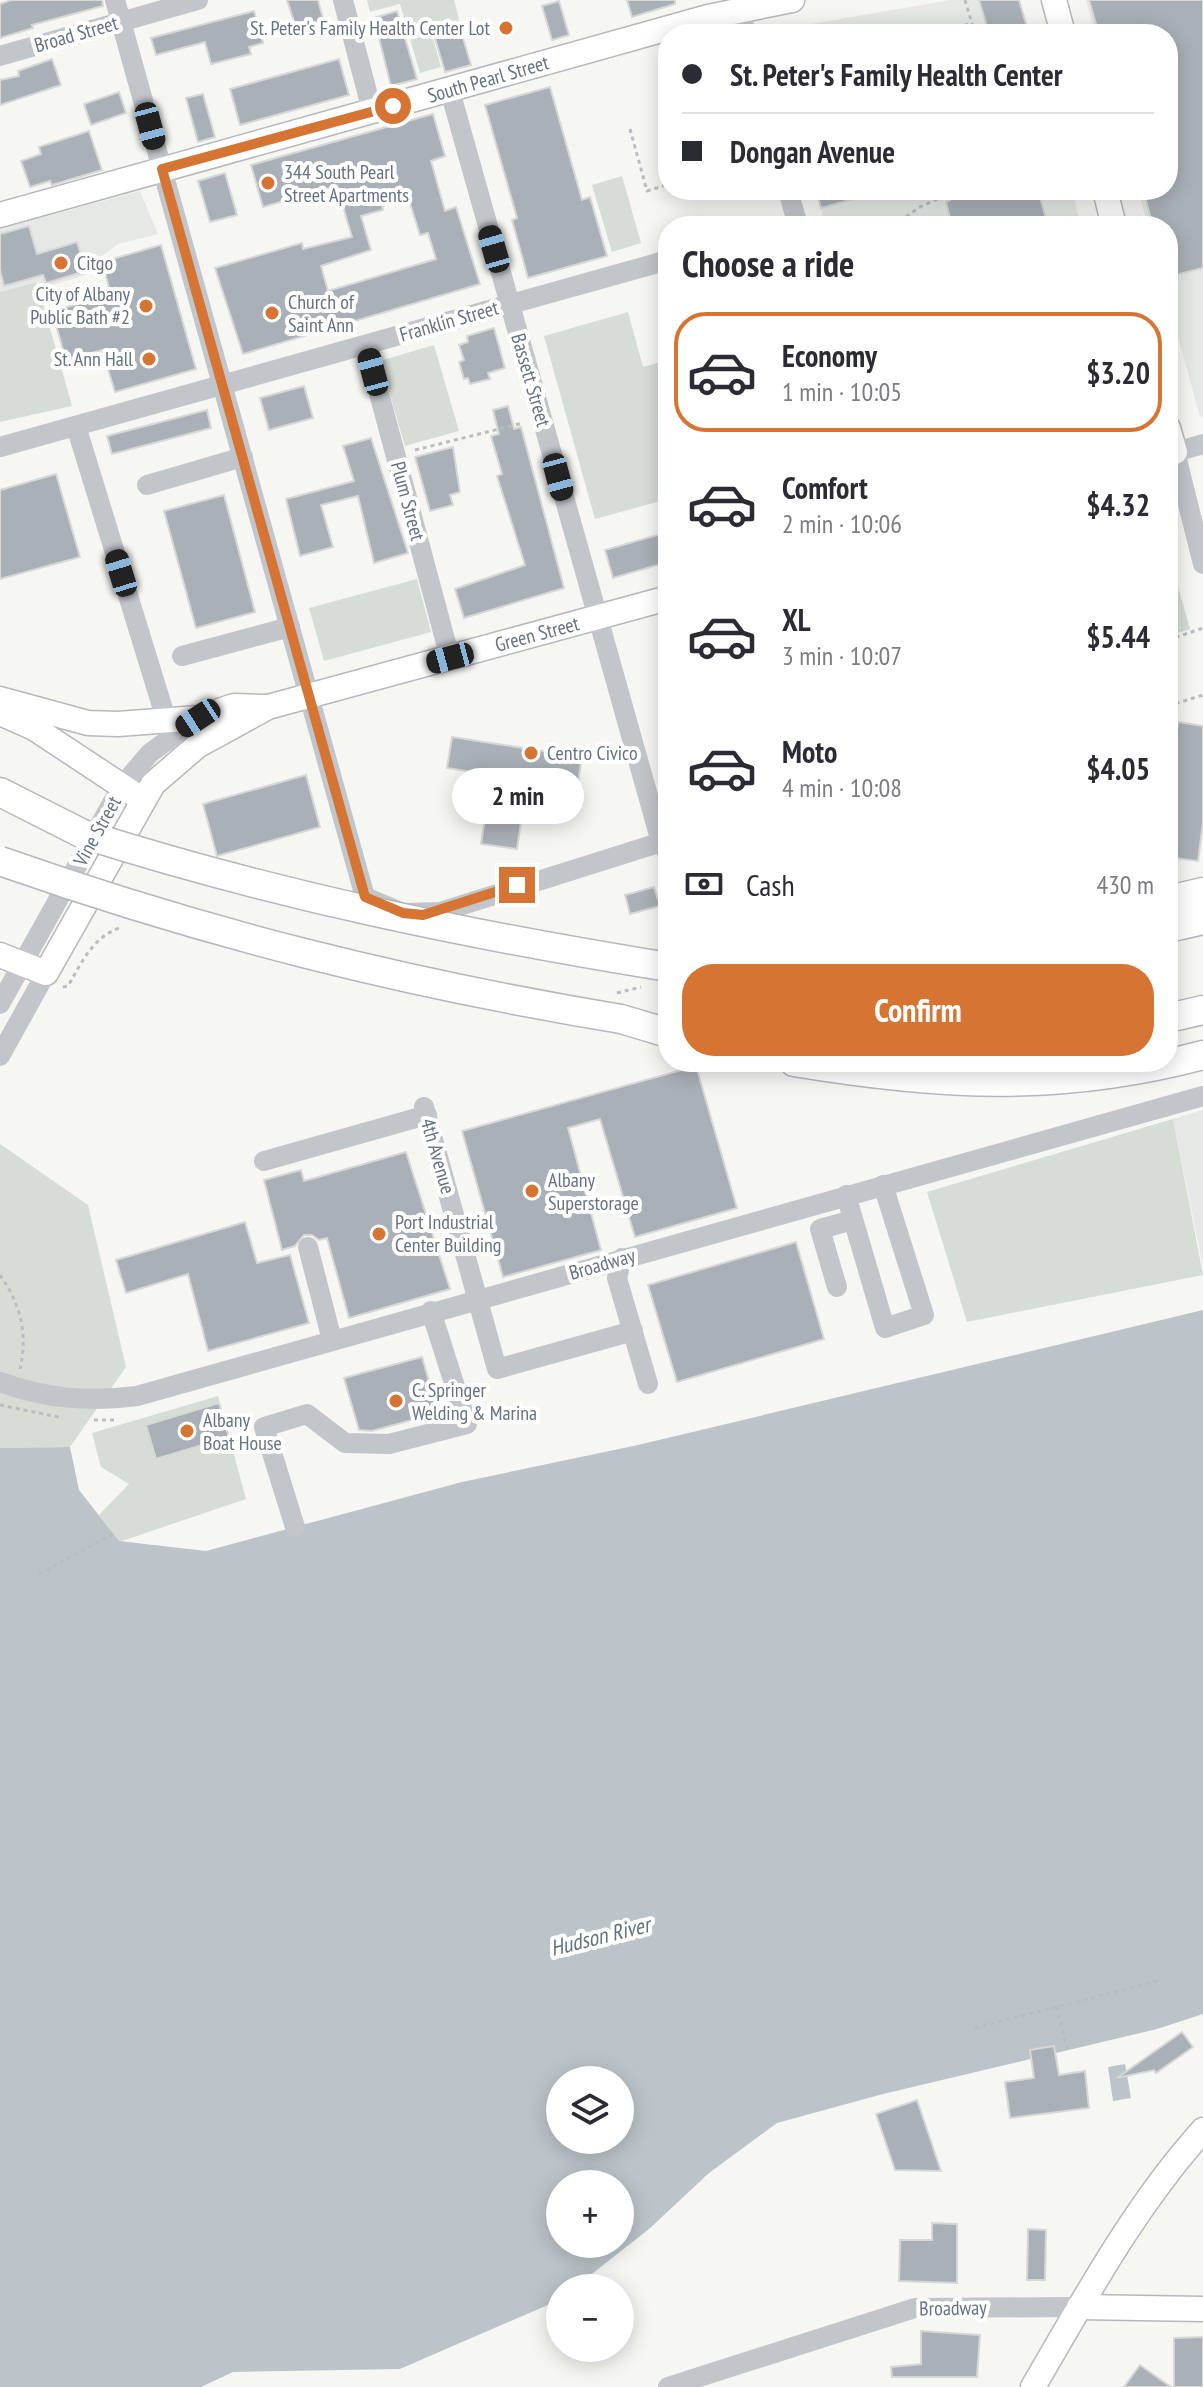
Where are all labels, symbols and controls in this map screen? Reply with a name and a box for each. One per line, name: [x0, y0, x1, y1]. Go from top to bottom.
street label: Broad Street: [31, 10, 121, 58]
place label: St. Peter's Family Health Center Lot: [250, 15, 490, 41]
marker: St. Peter's Family Health Center Lot: [497, 19, 515, 37]
street label: South Pearl Street: [424, 49, 552, 109]
text: St. Peter's Family Health Center: [730, 55, 1063, 94]
route start: [375, 88, 411, 124]
car: [132, 100, 168, 152]
text: Dongan Avenue: [730, 132, 895, 171]
place label: 344 South Pearl Street Apartments: [284, 159, 409, 208]
marker: 344 South Pearl Street Apartments: [259, 174, 277, 192]
car: [476, 223, 512, 275]
text: Choose a ride: [682, 240, 854, 287]
place label: Citgo: [77, 250, 113, 276]
marker: Citgo: [52, 254, 70, 272]
place label: City of Albany Public Bath #2: [30, 281, 130, 330]
place label: Church of Saint Ann: [288, 289, 355, 338]
street label: Franklin Street: [397, 294, 502, 348]
marker: City of Albany Public Bath #2: [137, 297, 155, 315]
marker: Church of Saint Ann: [263, 304, 281, 322]
street label: Bassett Street: [505, 330, 557, 430]
icon: car: [686, 336, 758, 408]
text: Economy: [782, 336, 877, 375]
place label: St. Ann Hall: [54, 346, 133, 372]
car: [355, 346, 391, 398]
marker: St. Ann Hall: [140, 350, 158, 368]
text: $3.20: [1086, 353, 1150, 392]
text: 1 min · 10:05: [782, 375, 902, 408]
car: [540, 451, 576, 503]
street label: Plum Street: [385, 459, 431, 544]
icon: car: [686, 468, 758, 540]
text: Comfort: [782, 468, 868, 507]
text: $4.32: [1086, 485, 1150, 524]
text: 2 min · 10:06: [782, 507, 902, 540]
car: [103, 547, 139, 599]
icon: car: [686, 600, 758, 672]
text: XL: [782, 600, 811, 639]
street label: Green Street: [492, 610, 582, 658]
text: $5.44: [1086, 617, 1150, 656]
text: 3 min · 10:07: [782, 639, 902, 672]
car: [424, 640, 476, 676]
car: [171, 695, 225, 741]
icon: car: [686, 732, 758, 804]
text: Moto: [782, 732, 837, 771]
place label: Centro Civico: [547, 740, 638, 766]
marker: Centro Civico: [522, 744, 540, 762]
text: $4.05: [1086, 749, 1150, 788]
callout: 2 min: [451, 769, 583, 825]
text: 4 min · 10:08: [782, 771, 902, 804]
text: 2 min: [492, 779, 544, 812]
street label: Vine Street: [67, 791, 127, 872]
icon: cash: [682, 862, 726, 906]
text: Cash: [746, 865, 795, 904]
route end: [499, 867, 535, 903]
text: 430 m: [1096, 868, 1154, 901]
button: Confirm: [682, 964, 1154, 1056]
street label: 4th Avenue: [415, 1115, 461, 1197]
place label: Albany Superstorage: [548, 1167, 639, 1216]
marker: Albany Superstorage: [523, 1182, 541, 1200]
place label: Port Industrial Center Building: [395, 1209, 501, 1258]
marker: Port Industrial Center Building: [370, 1225, 388, 1243]
street label: Broadway: [566, 1242, 638, 1286]
place label: C. Springer Welding & Marina: [412, 1377, 537, 1426]
marker: C. Springer Welding & Marina: [387, 1392, 405, 1410]
place label: Albany Boat House: [203, 1407, 282, 1456]
marker: Albany Boat House: [178, 1422, 196, 1440]
water label: Hudson River: [548, 1909, 655, 1962]
map controls: [546, 2066, 634, 2362]
button: layers: [546, 2066, 634, 2154]
button: +: [546, 2170, 634, 2258]
button: −: [546, 2274, 634, 2362]
street label: Broadway: [919, 2294, 987, 2322]

